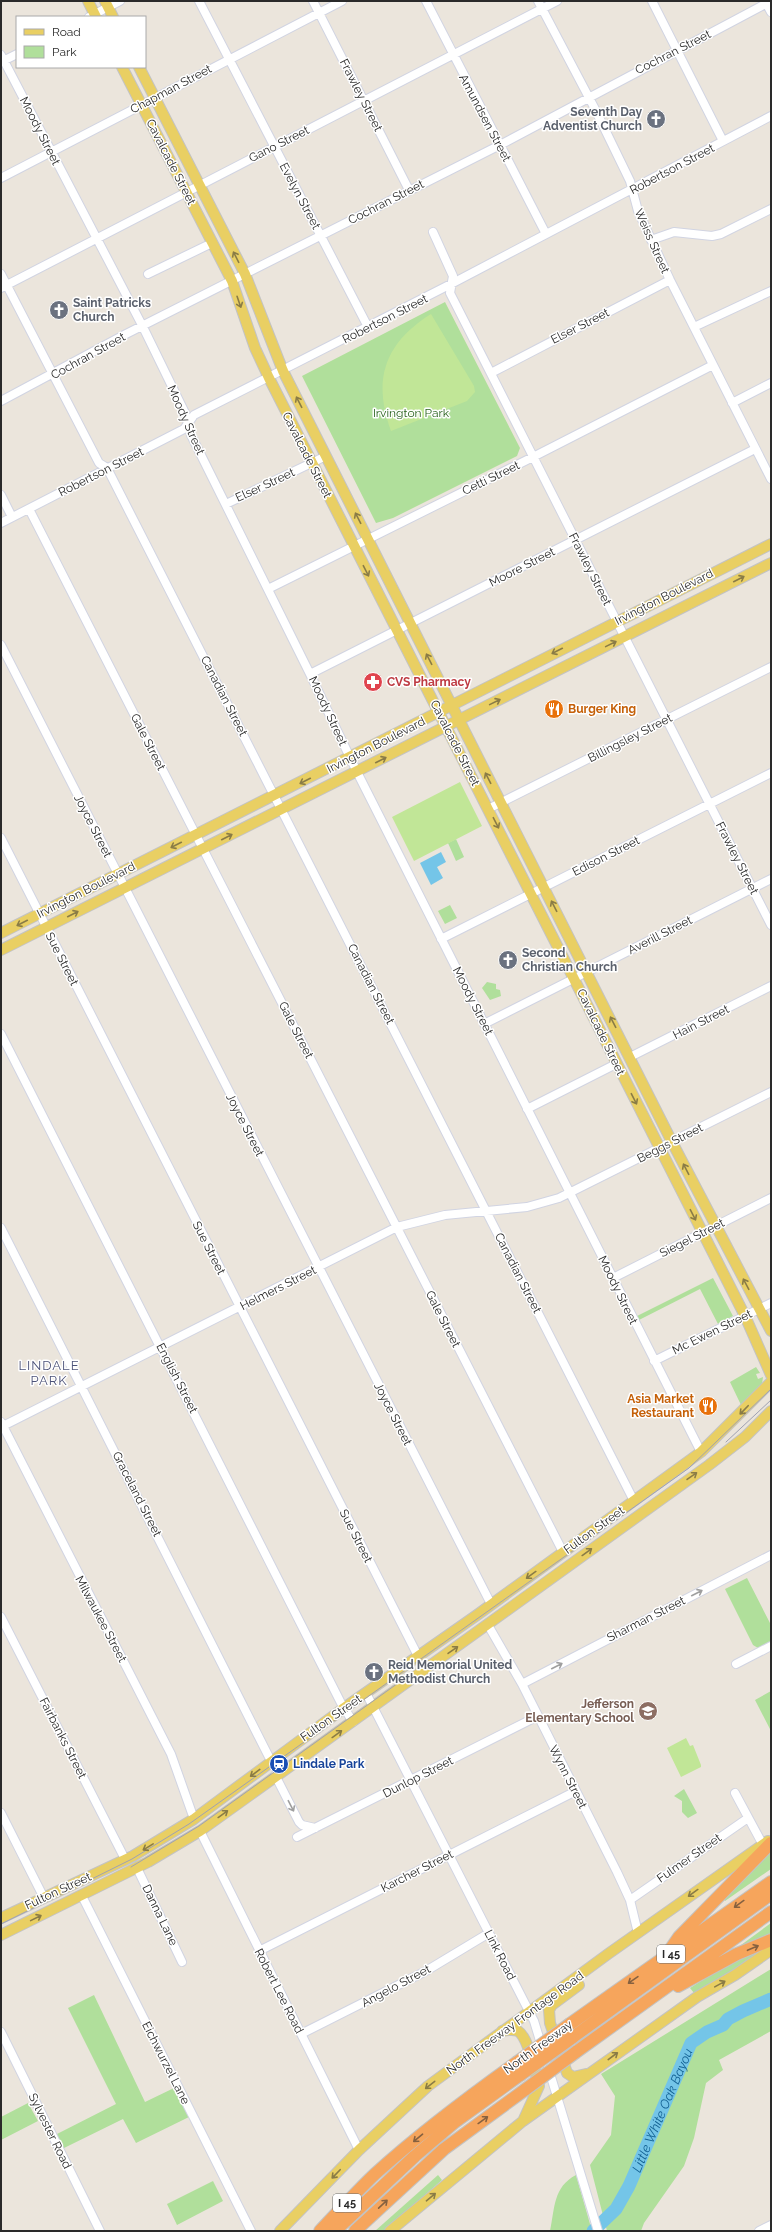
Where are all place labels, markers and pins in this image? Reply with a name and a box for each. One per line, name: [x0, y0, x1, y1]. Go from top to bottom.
place label: Seventh Day Adventist Church: [543, 105, 642, 133]
church icon: Seventh Day Adventist Church: [645, 108, 667, 130]
place label: Saint Patricks Church: [73, 296, 151, 324]
church icon: Saint Patricks Church: [48, 299, 70, 321]
pharmacy icon: CVS Pharmacy: [362, 671, 384, 693]
place label: CVS Pharmacy: [387, 675, 471, 689]
restaurant icon: Burger King: [543, 698, 565, 720]
place label: Burger King: [568, 702, 636, 716]
place label: Second Christian Church: [522, 946, 617, 974]
church icon: Second Christian Church: [497, 949, 519, 971]
place label: Asia Market Restaurant: [627, 1392, 694, 1420]
restaurant icon: Asia Market Restaurant: [697, 1395, 719, 1417]
place label: Reid Memorial United Methodist Church: [388, 1658, 512, 1686]
church icon: Reid Memorial United Methodist Church: [363, 1661, 385, 1683]
place label: Jefferson Elementary School: [525, 1697, 634, 1725]
school or university icon: Jefferson Elementary School: [637, 1700, 659, 1722]
station icon: Lindale Park: [268, 1753, 290, 1775]
place label: Lindale Park: [293, 1757, 365, 1771]

